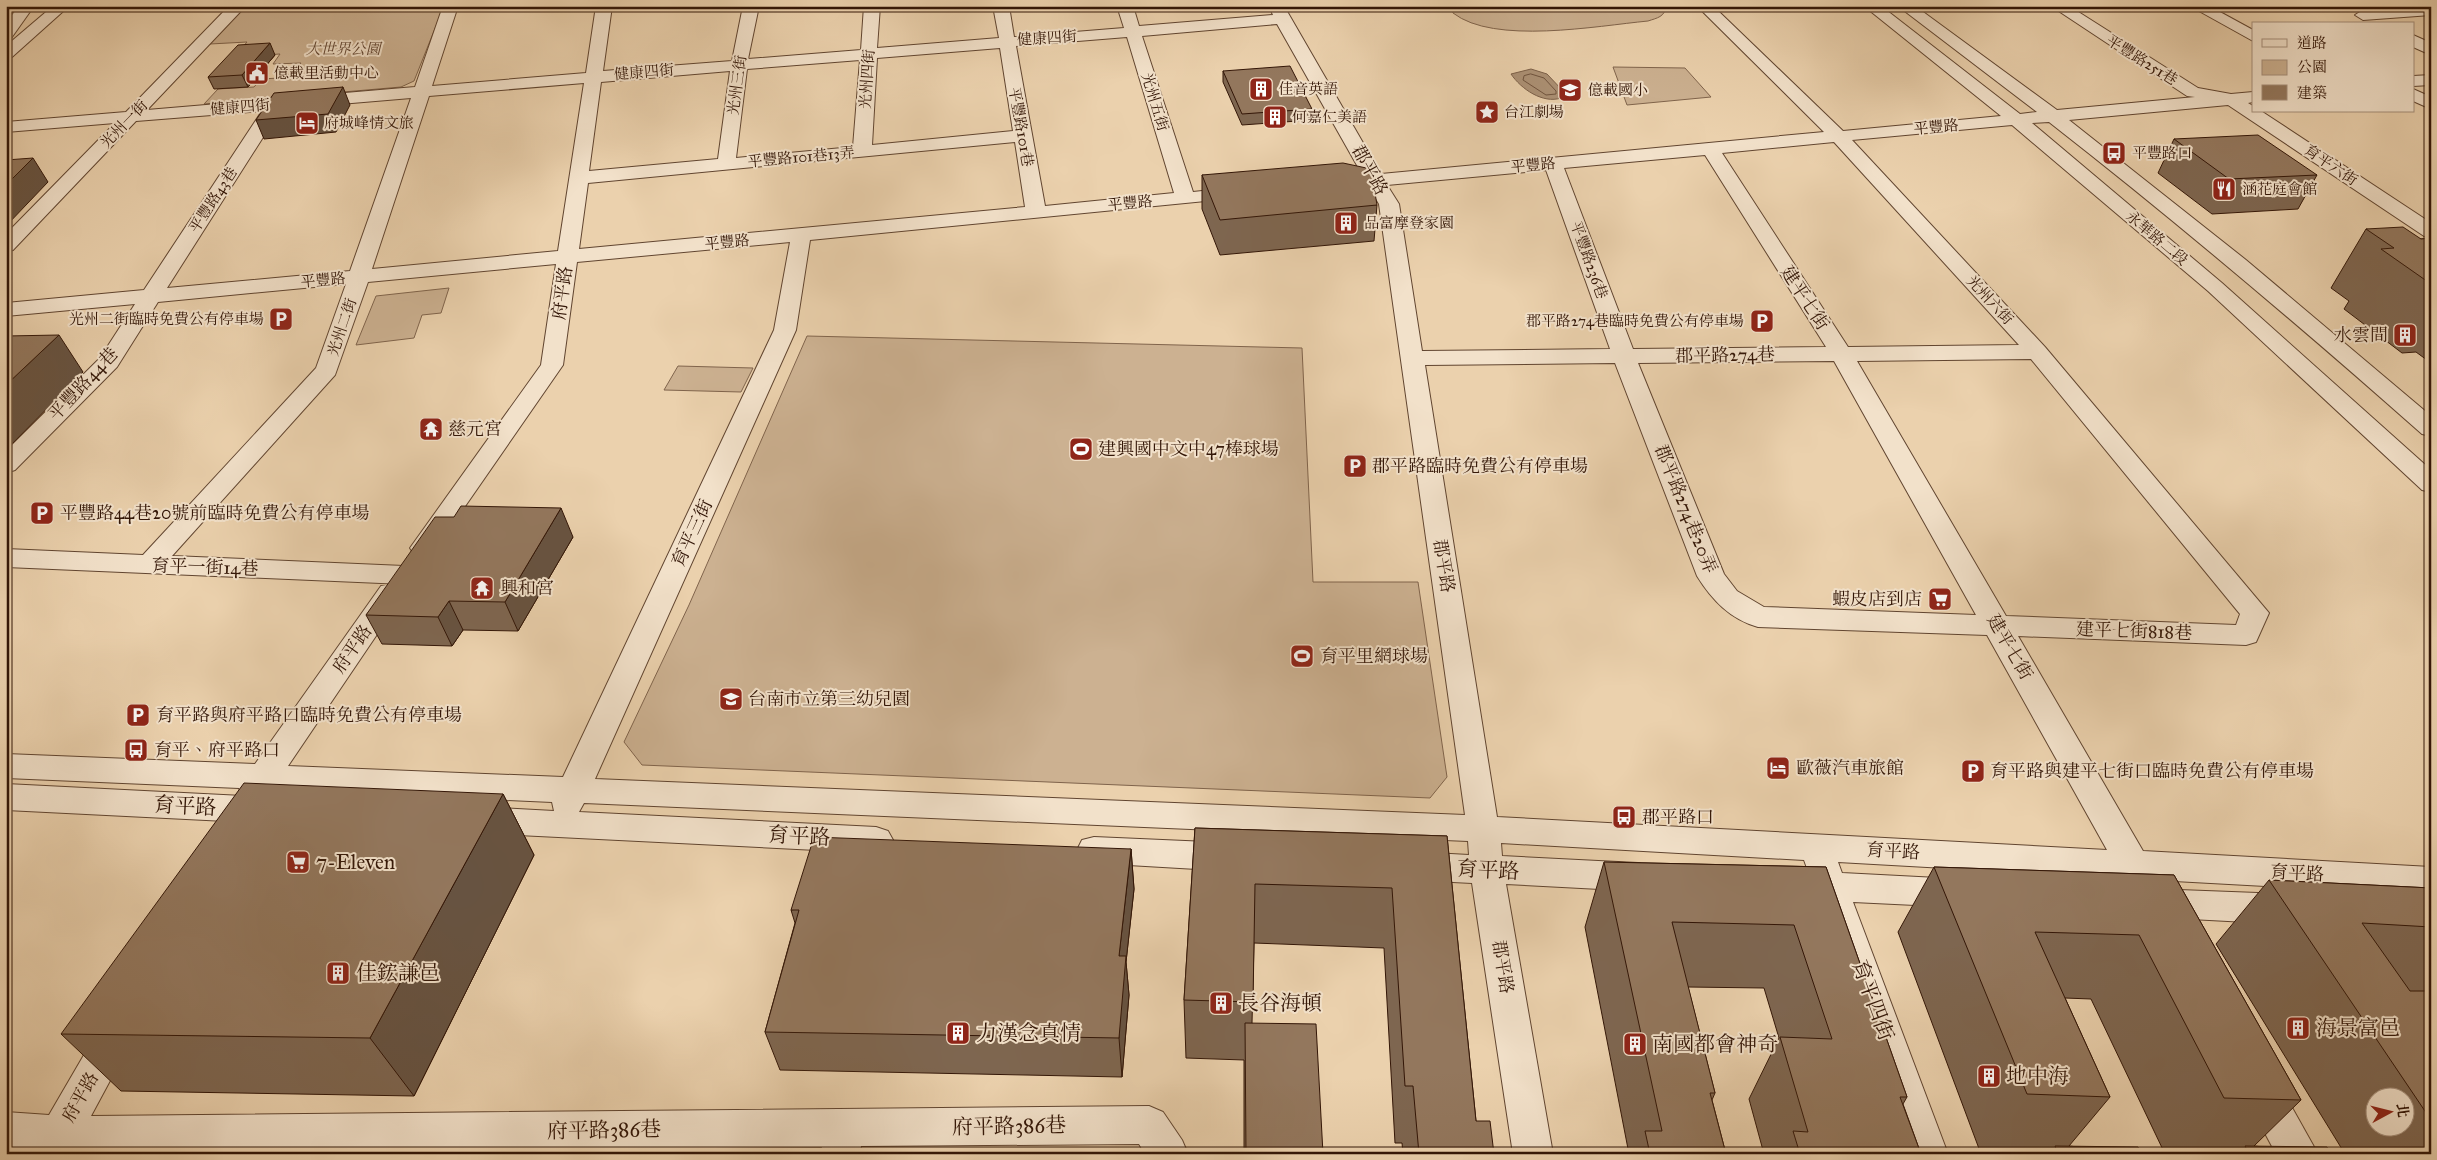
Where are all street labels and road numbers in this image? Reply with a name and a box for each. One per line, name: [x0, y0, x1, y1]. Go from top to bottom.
street label: 健康四街: [1016, 27, 1078, 49]
street label: 平豐路251巷: [2103, 31, 2181, 89]
street label: 光州四街: [856, 48, 878, 110]
street label: 光州三街: [724, 54, 750, 116]
street label: 健康四街: [613, 60, 675, 84]
street label: 光州五街: [1138, 71, 1172, 133]
street label: 平豐路101巷: [1005, 86, 1037, 168]
street label: 健康四街: [209, 95, 271, 119]
street label: 光州一街: [97, 96, 151, 152]
street label: 平豐路: [1913, 116, 1959, 138]
street label: 郡平路: [1347, 141, 1393, 199]
street label: 育平六街: [2301, 141, 2361, 189]
street label: 平豐路101巷13弄: [747, 143, 855, 171]
street label: 平豐路: [1510, 154, 1556, 176]
street label: 平豐路43巷: [185, 164, 241, 236]
street label: 平豐路: [1107, 192, 1153, 214]
street label: 永華路二段: [2122, 207, 2192, 269]
street label: 平豐路236巷: [1567, 219, 1611, 301]
street label: 平豐路: [704, 231, 750, 253]
street label: 建平七街: [1776, 262, 1834, 334]
street label: 府平路: [547, 265, 577, 321]
street label: 平豐路: [300, 269, 346, 291]
street label: 光州六街: [1963, 272, 2017, 328]
street label: 光州二街: [324, 296, 360, 358]
street label: 平豐路44巷: [44, 343, 122, 425]
street label: 郡平路274巷: [1675, 343, 1775, 367]
street label: 郡平路274巷20弄: [1650, 441, 1722, 577]
street label: 育平三街: [667, 496, 717, 570]
street label: 郡平路: [1429, 538, 1459, 594]
street label: 育平一街14巷: [151, 554, 259, 580]
street label: 建平七街: [1982, 610, 2038, 684]
street label: 建平七街818巷: [2076, 618, 2192, 644]
street label: 府平路: [328, 621, 376, 677]
street label: 育平路: [153, 791, 217, 821]
street label: 育平路: [767, 821, 831, 851]
street label: 育平路: [1865, 839, 1921, 863]
street label: 育平路: [1456, 855, 1520, 885]
street label: 育平路: [2269, 861, 2325, 885]
street label: 郡平路: [1488, 939, 1518, 995]
street label: 育平四街: [1846, 956, 1900, 1044]
street label: 府平路: [57, 1068, 103, 1126]
street label: 府平路386巷: [952, 1112, 1066, 1140]
street label: 府平路386巷: [547, 1116, 661, 1144]

